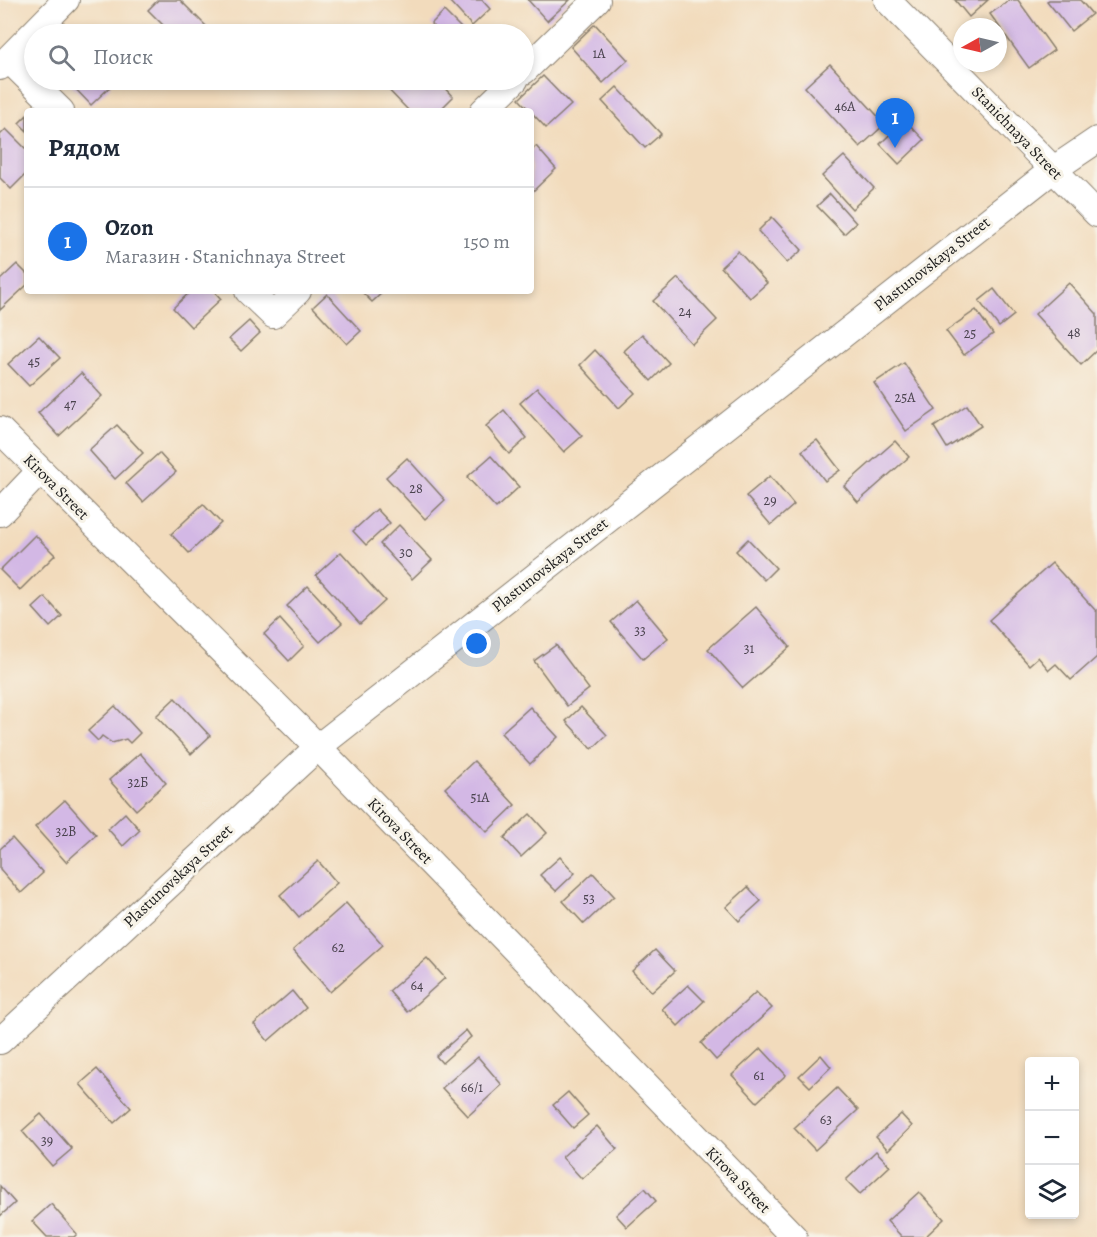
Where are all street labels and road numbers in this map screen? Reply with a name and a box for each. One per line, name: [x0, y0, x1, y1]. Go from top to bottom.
street label: Stanichnaya Street: [967, 81, 1067, 185]
street label: Plastunovskaya Street: [869, 212, 995, 316]
street label: Kirova Street: [18, 449, 94, 525]
street label: Plastunovskaya Street: [487, 513, 613, 617]
street label: Kirova Street: [363, 793, 437, 869]
street label: Plastunovskaya Street: [118, 819, 238, 933]
street label: Kirova Street: [701, 1142, 775, 1218]

